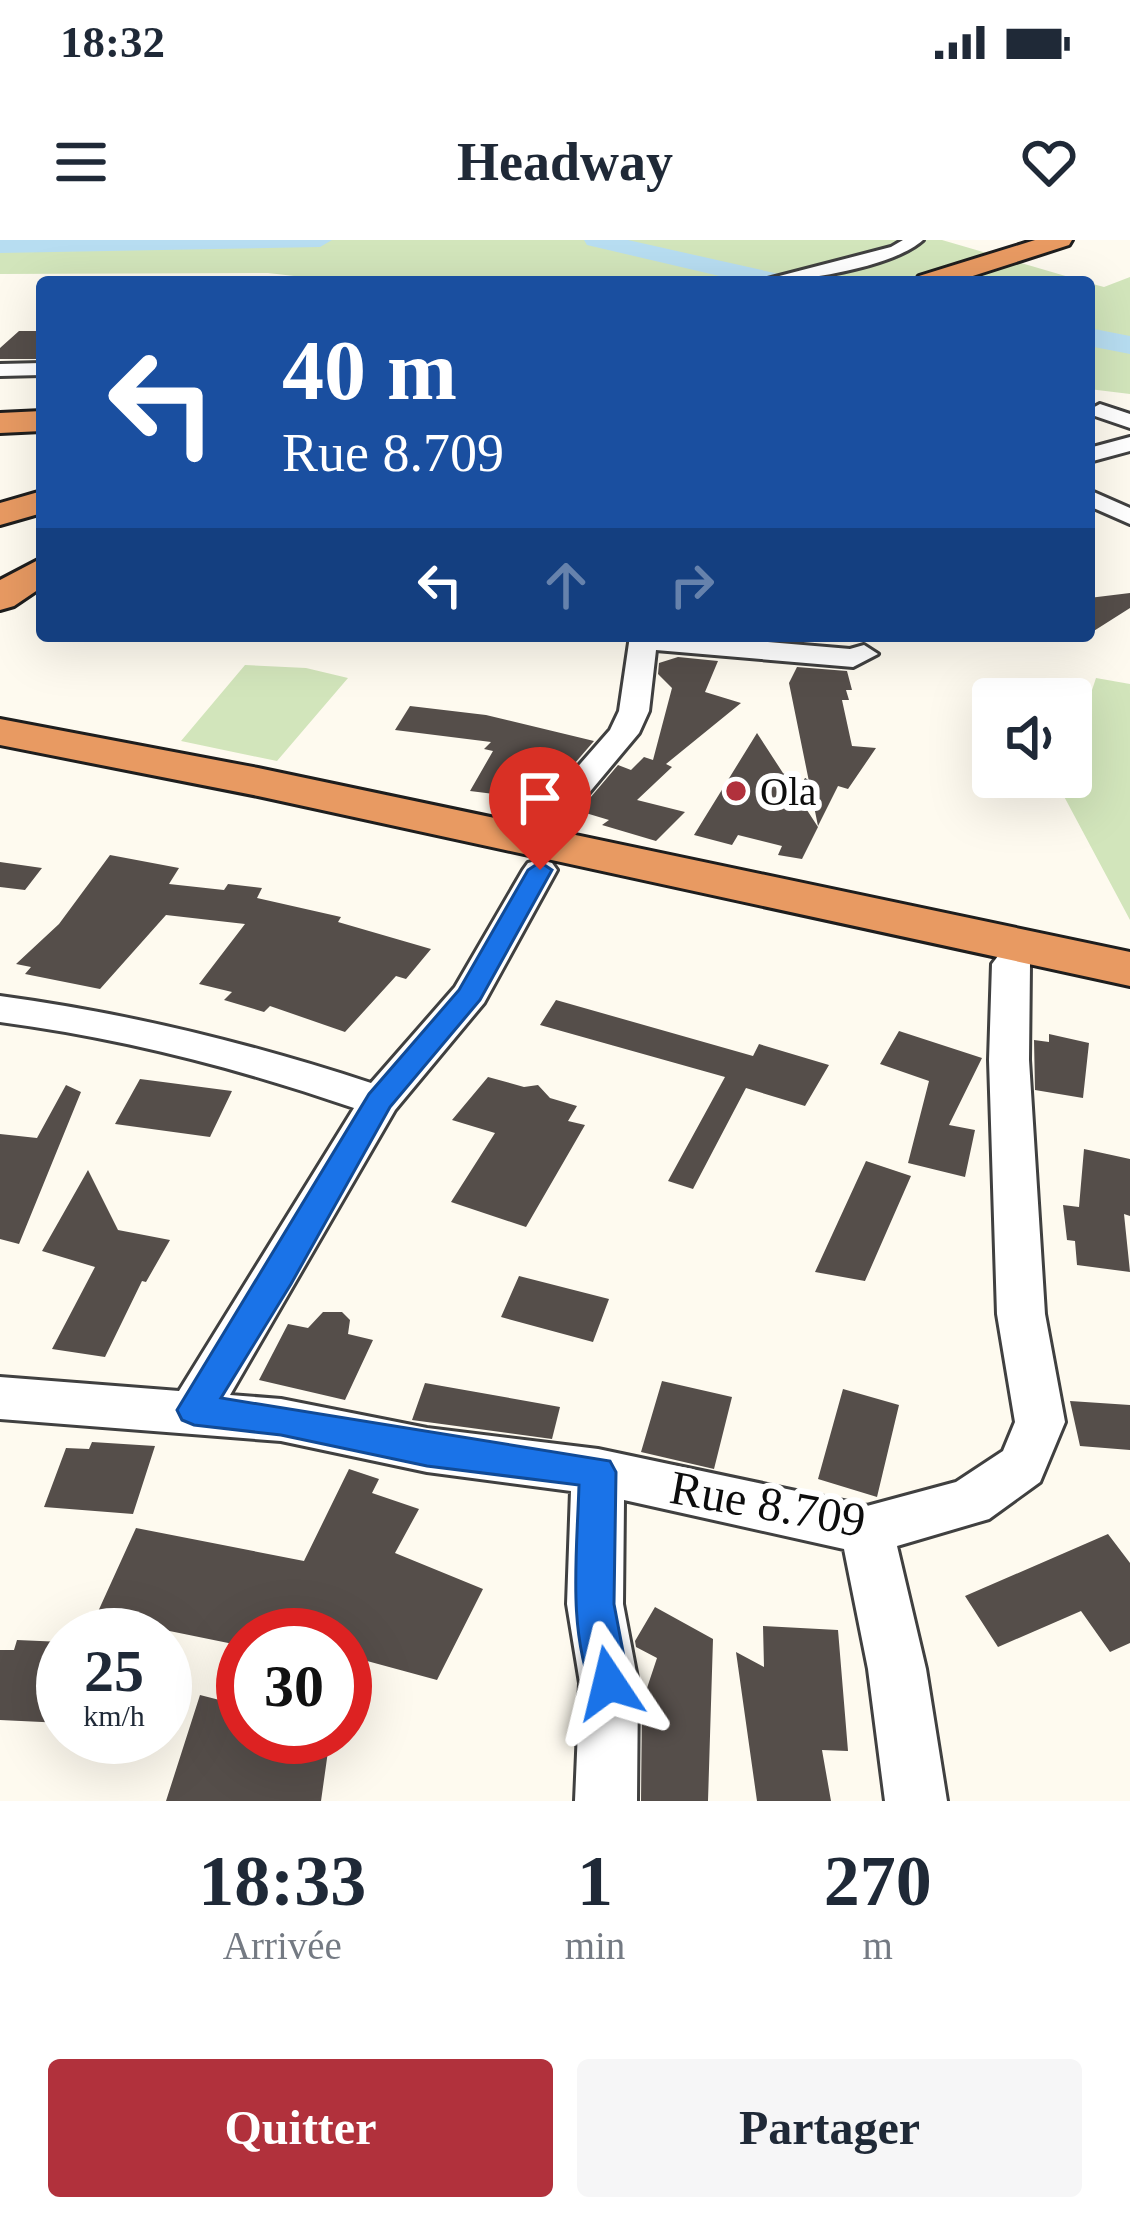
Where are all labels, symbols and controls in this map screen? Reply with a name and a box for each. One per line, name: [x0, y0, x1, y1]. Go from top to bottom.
text: 18:32: [60, 17, 165, 67]
icon: menu: [48, 129, 114, 195]
icon: heart: [1016, 129, 1082, 195]
text: Headway: [457, 132, 673, 192]
icon: left: [84, 324, 240, 480]
text: 40 m: [282, 324, 457, 417]
text: Rue 8.709: [282, 423, 504, 483]
icon: left: [407, 552, 473, 618]
icon: ahead: [533, 552, 599, 618]
icon: right: [659, 552, 725, 618]
map controls: [972, 678, 1092, 798]
button: sound: [972, 678, 1092, 798]
pin: [489, 747, 591, 870]
icon: arrive: [507, 765, 573, 831]
place label: Ola: [760, 770, 816, 813]
marker: Ola: [723, 778, 749, 804]
street label: Rue 8.709: [666, 1460, 870, 1547]
speed limit sign: 30: [216, 1608, 372, 1764]
position arrow: [546, 1620, 672, 1746]
text: 25: [84, 1638, 144, 1704]
text: km/h: [83, 1699, 145, 1732]
text: 18:33: [198, 1841, 366, 1921]
text: 1: [577, 1841, 613, 1921]
text: 270: [824, 1841, 932, 1921]
text: Arrivée: [223, 1924, 342, 1967]
text: min: [565, 1924, 625, 1967]
text: m: [862, 1924, 893, 1967]
button: Quitter: [48, 2059, 553, 2197]
button: Partager: [577, 2059, 1082, 2197]

